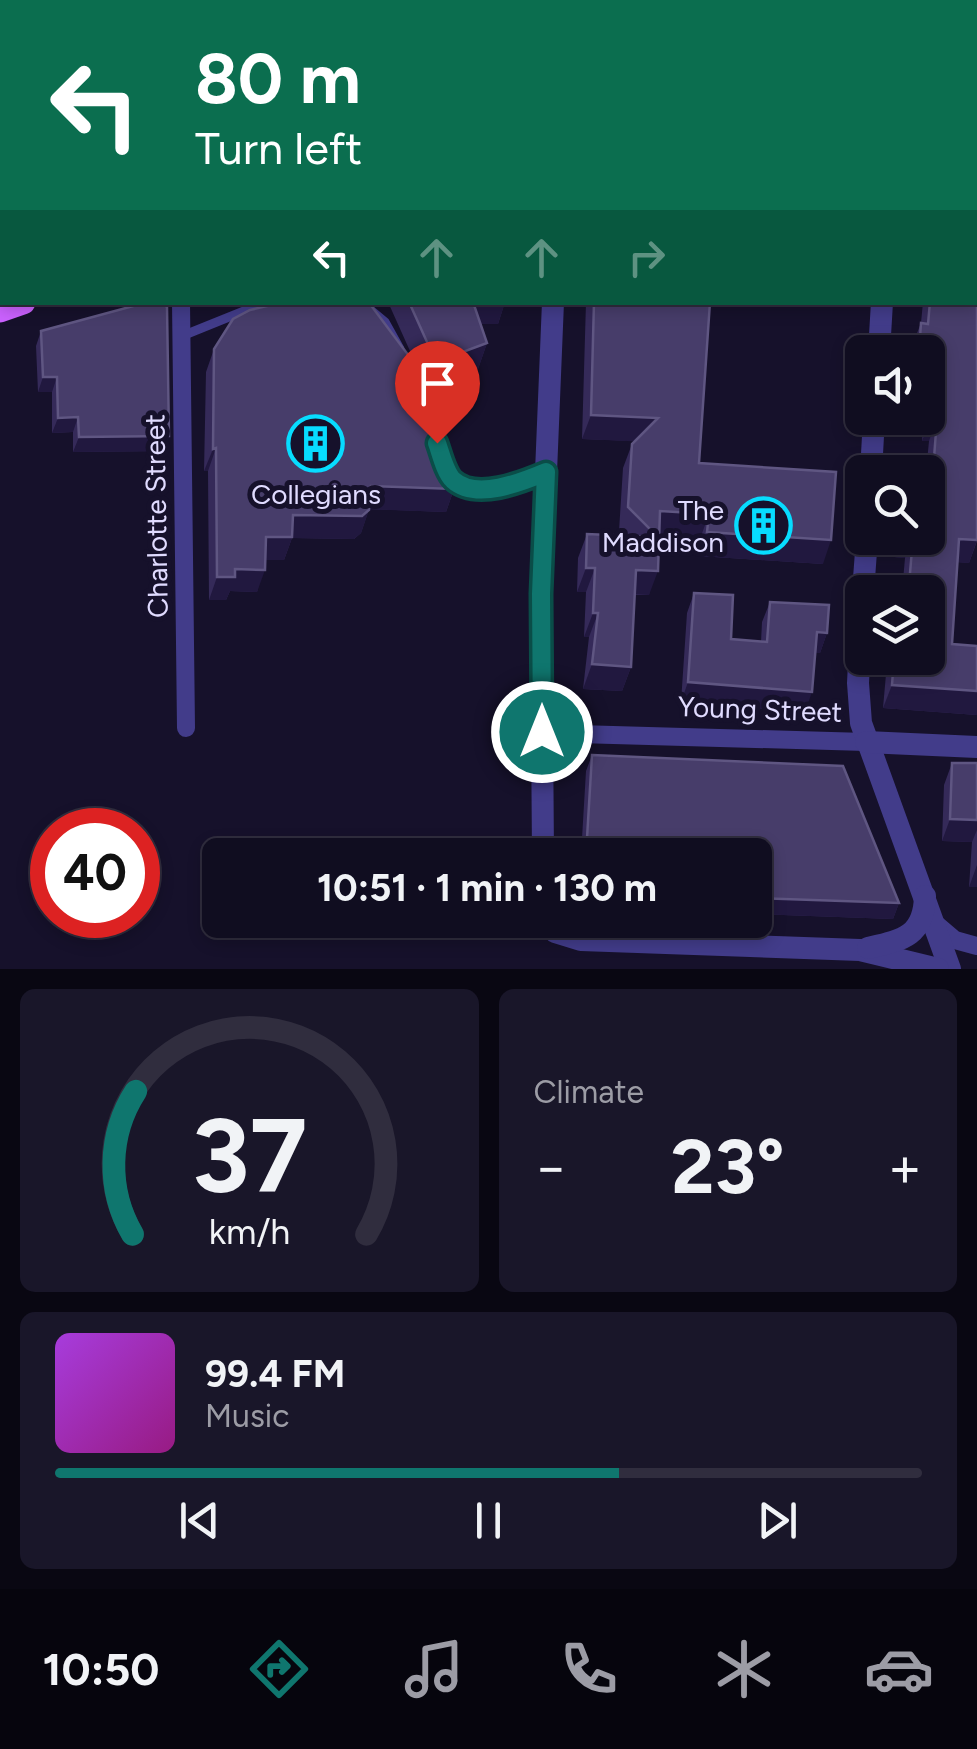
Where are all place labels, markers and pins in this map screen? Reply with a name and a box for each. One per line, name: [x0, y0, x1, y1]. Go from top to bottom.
pin: [395, 341, 480, 444]
building icon: Collegians: [286, 413, 346, 473]
place label: Collegians: [251, 477, 381, 511]
place label: The Maddison: [602, 493, 724, 559]
building icon: The Maddison: [733, 496, 793, 556]

